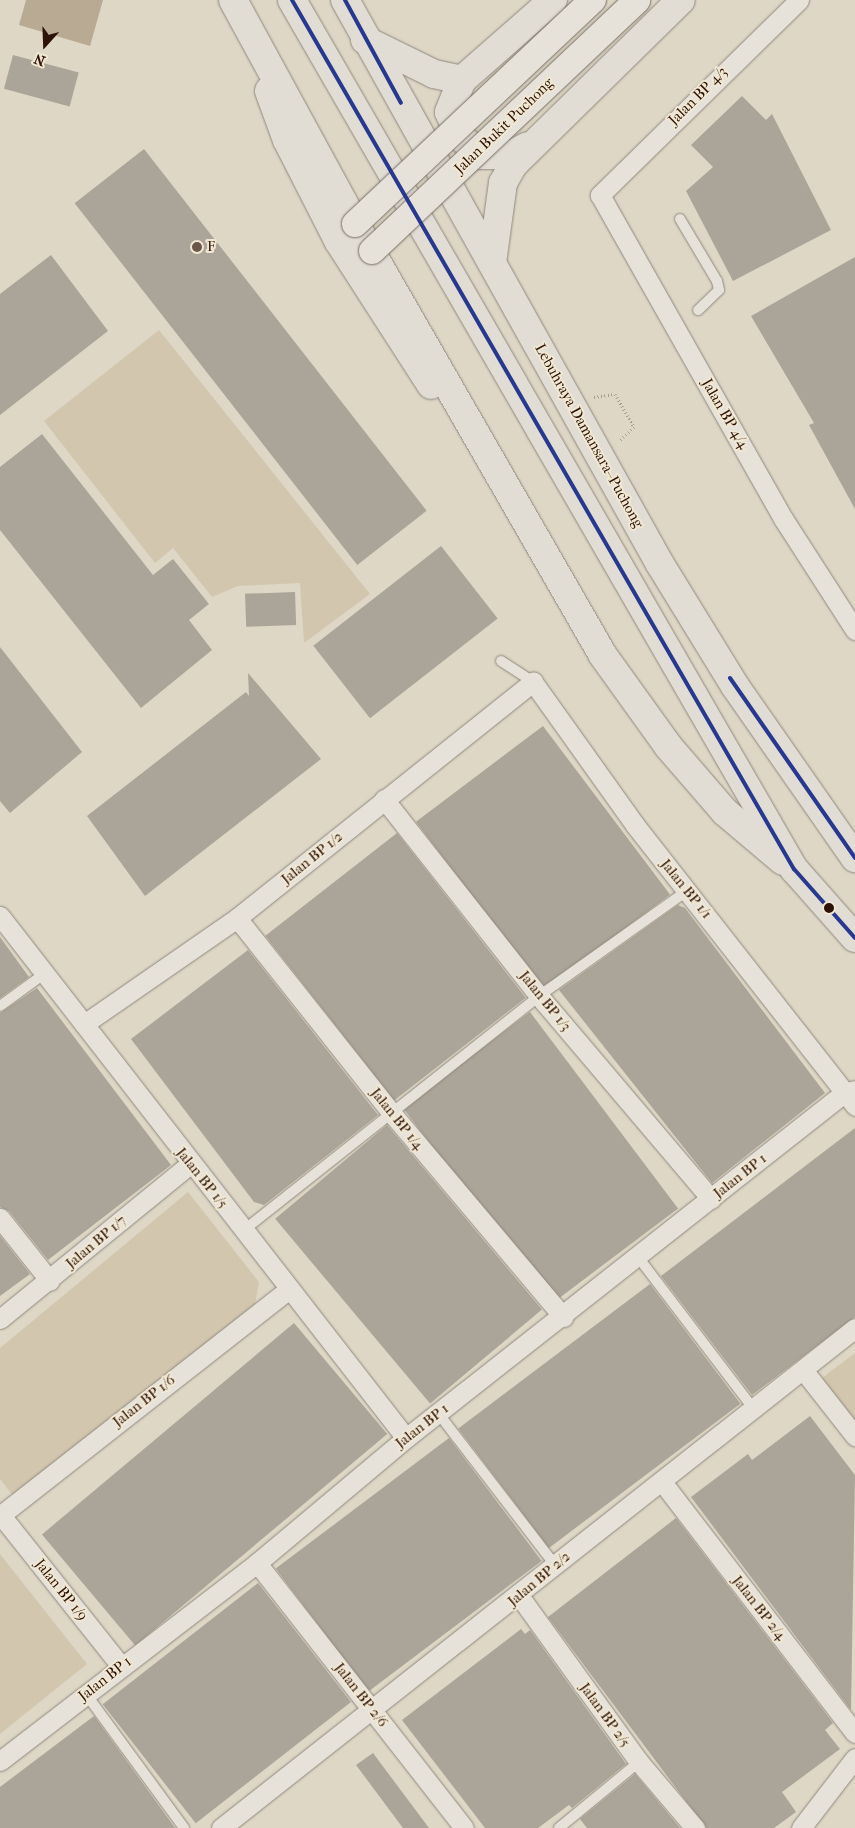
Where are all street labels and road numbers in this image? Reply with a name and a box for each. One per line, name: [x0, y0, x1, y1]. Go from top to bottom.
street label: Jalan BP 4/3: [665, 63, 731, 129]
street label: Jalan Bukit Puchong: [451, 74, 557, 178]
street label: Lebuhraya Damansara–Puchong: [531, 341, 647, 531]
street label: Jalan BP 4/4: [698, 376, 752, 452]
street label: Jalan BP 1/2: [278, 828, 346, 888]
street label: Jalan BP 1/1: [656, 856, 716, 922]
street label: Jalan BP 1/3: [515, 967, 575, 1035]
street label: Jalan BP 1/4: [367, 1084, 427, 1154]
street label: Jalan BP 1/5: [172, 1144, 232, 1212]
street label: Jalan BP 1: [710, 1150, 770, 1202]
street label: Jalan BP 1/7: [62, 1212, 130, 1272]
street label: Jalan BP 1/6: [109, 1371, 179, 1431]
street label: Jalan BP 1: [392, 1400, 452, 1452]
street label: Jalan BP 2/2: [504, 1548, 574, 1610]
street label: Jalan BP 1/9: [31, 1556, 91, 1624]
street label: Jalan BP 2/4: [728, 1572, 790, 1644]
street label: Jalan BP 1: [75, 1653, 135, 1705]
street label: Jalan BP 2/6: [330, 1659, 392, 1731]
street label: Jalan BP 2/5: [576, 1679, 634, 1751]

